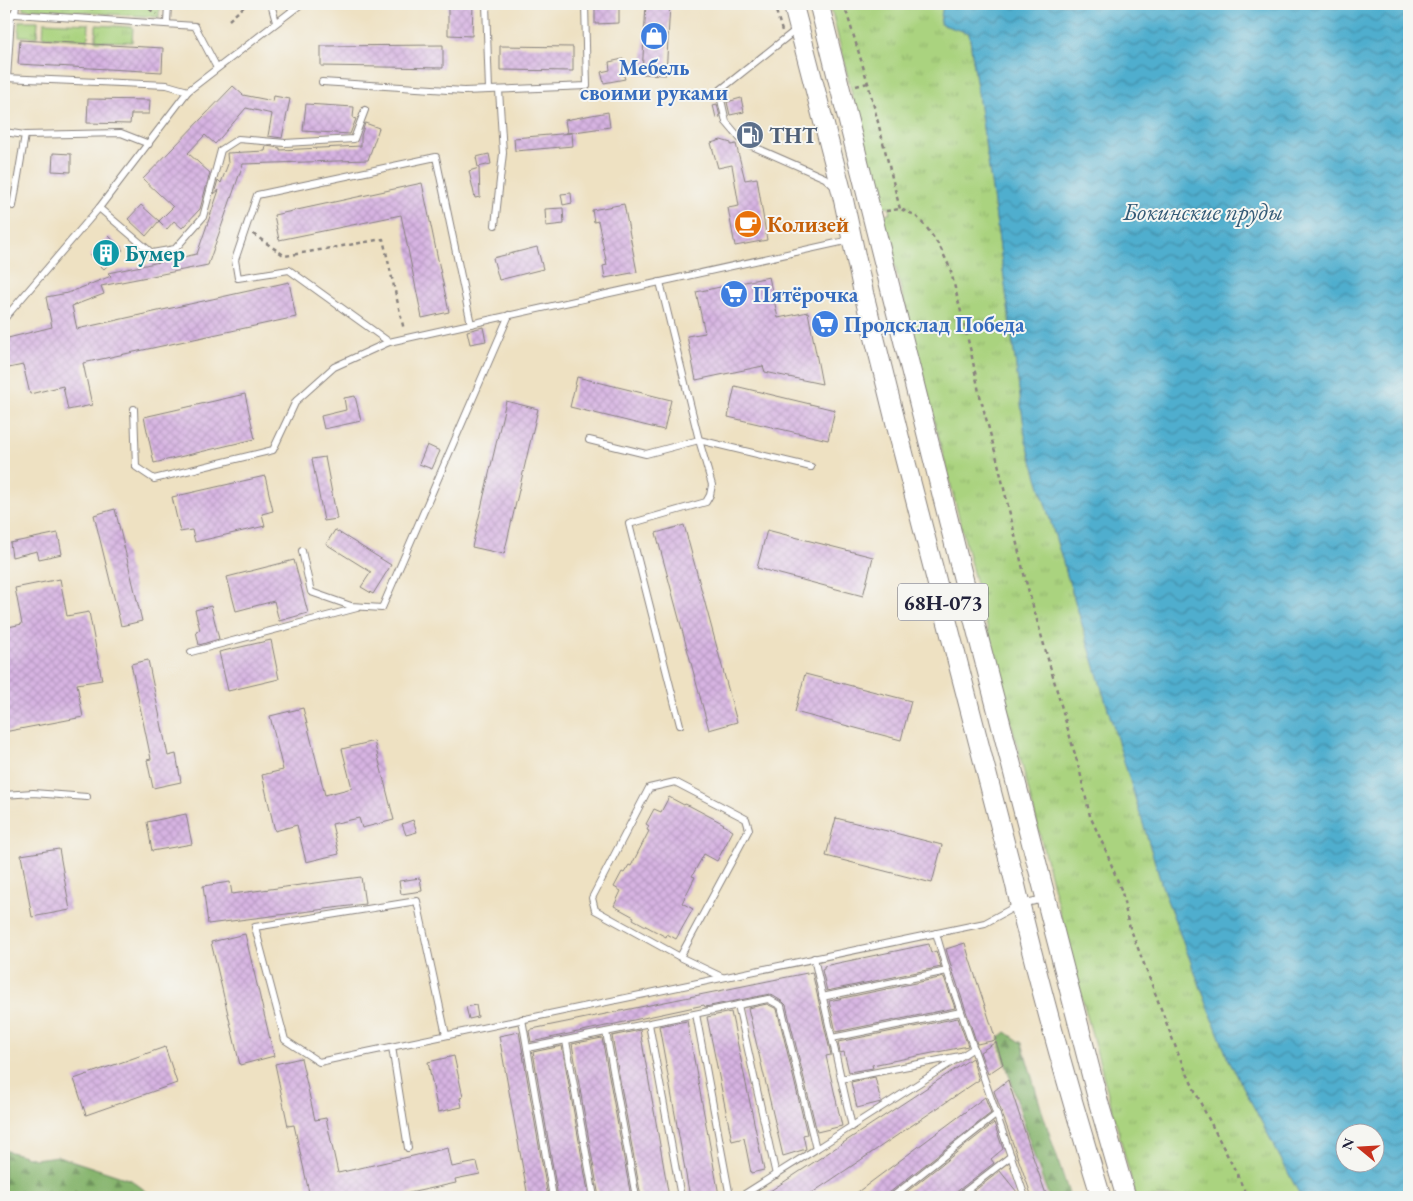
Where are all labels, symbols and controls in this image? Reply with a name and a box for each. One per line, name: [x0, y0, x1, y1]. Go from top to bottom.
shop icon: Мебель своими руками: [639, 21, 669, 51]
place label: Мебель своими руками: [580, 53, 728, 107]
fuel station icon: ТНТ: [735, 120, 765, 150]
place label: ТНТ: [769, 121, 818, 150]
water label: Бокинские пруды: [1122, 196, 1283, 227]
cafe icon: Колизей: [733, 209, 763, 239]
place label: Колизей: [767, 210, 849, 239]
building icon: Бумер: [91, 238, 121, 268]
place label: Бумер: [125, 239, 185, 268]
supermarket icon: Пятёрочка: [719, 279, 749, 309]
place label: Пятёрочка: [753, 280, 859, 309]
supermarket icon: Продсклад Победа: [810, 309, 840, 339]
place label: Продсклад Победа: [844, 310, 1025, 339]
road number: 68Н-073: [898, 584, 988, 620]
north arrow: [1336, 1124, 1386, 1174]
text: N: [1337, 1135, 1358, 1152]

